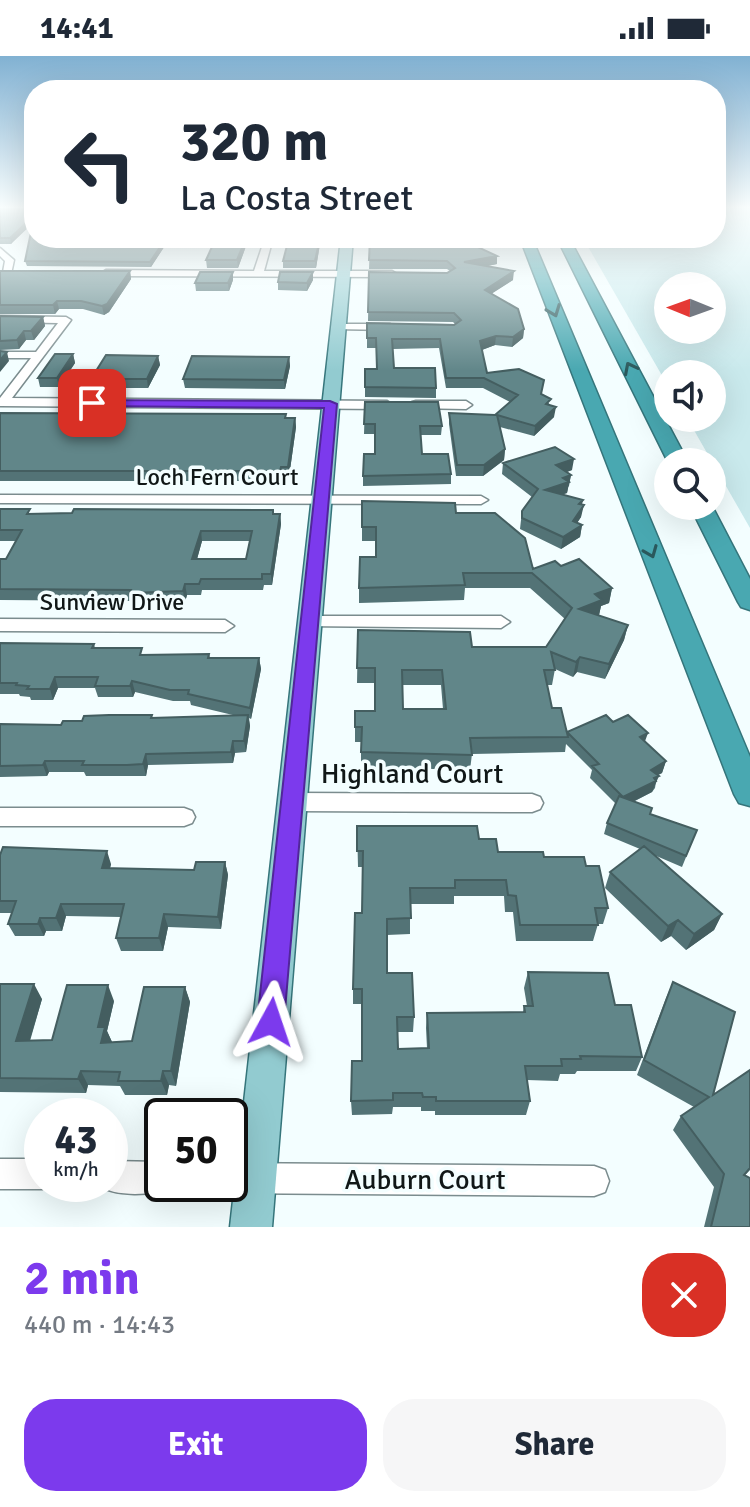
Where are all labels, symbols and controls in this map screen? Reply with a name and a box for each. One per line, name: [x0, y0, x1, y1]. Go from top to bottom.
text: 14:41: [40, 10, 114, 47]
text: 320 m: [180, 107, 328, 176]
icon: left: [48, 112, 152, 216]
text: La Costa Street: [180, 176, 413, 221]
north arrow: [654, 272, 726, 344]
map controls: [654, 272, 726, 520]
one-way arrow: [544, 303, 561, 317]
button: sound: [654, 360, 726, 432]
one-way arrow: [624, 361, 639, 376]
pin: [58, 369, 126, 437]
icon: arrive: [70, 381, 114, 425]
button: search: [654, 448, 726, 520]
street label: Loch Fern Court: [136, 462, 298, 492]
one-way arrow: [642, 544, 658, 558]
street label: Sunview Drive: [40, 587, 184, 617]
street label: Highland Court: [321, 757, 503, 791]
position arrow: [229, 980, 313, 1064]
speed limit sign: 50: [144, 1098, 248, 1202]
text: 43: [54, 1115, 98, 1165]
text: km/h: [53, 1157, 99, 1182]
street label: Auburn Court: [344, 1163, 506, 1197]
text: 2 min: [24, 1249, 140, 1308]
button: close: [642, 1253, 726, 1337]
text: 440 m · 14:43: [24, 1309, 175, 1341]
button: Exit: [24, 1399, 367, 1491]
button: Share: [383, 1399, 726, 1491]

